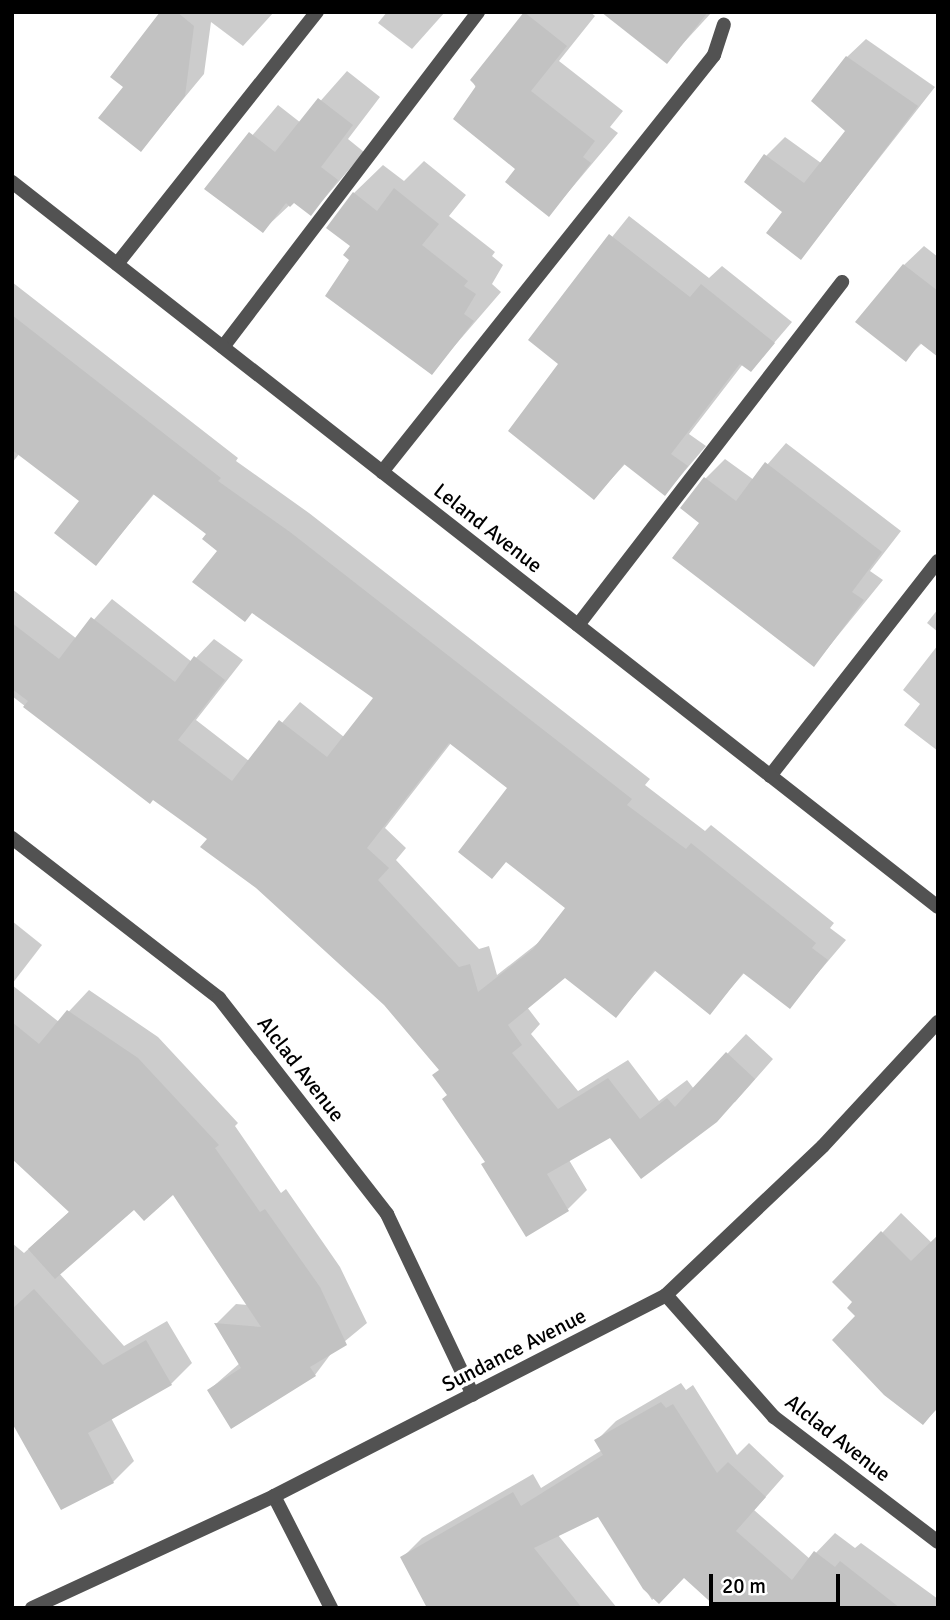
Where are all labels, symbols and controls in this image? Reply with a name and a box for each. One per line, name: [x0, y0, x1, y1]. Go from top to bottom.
street label: Leland Avenue: [429, 478, 547, 578]
street label: Alclad Avenue: [252, 1011, 350, 1127]
street label: Sundance Avenue: [438, 1303, 590, 1397]
street label: Alclad Avenue: [780, 1389, 896, 1487]
scale bar: [712, 1560, 843, 1604]
text: 20 m: [722, 1573, 766, 1599]

